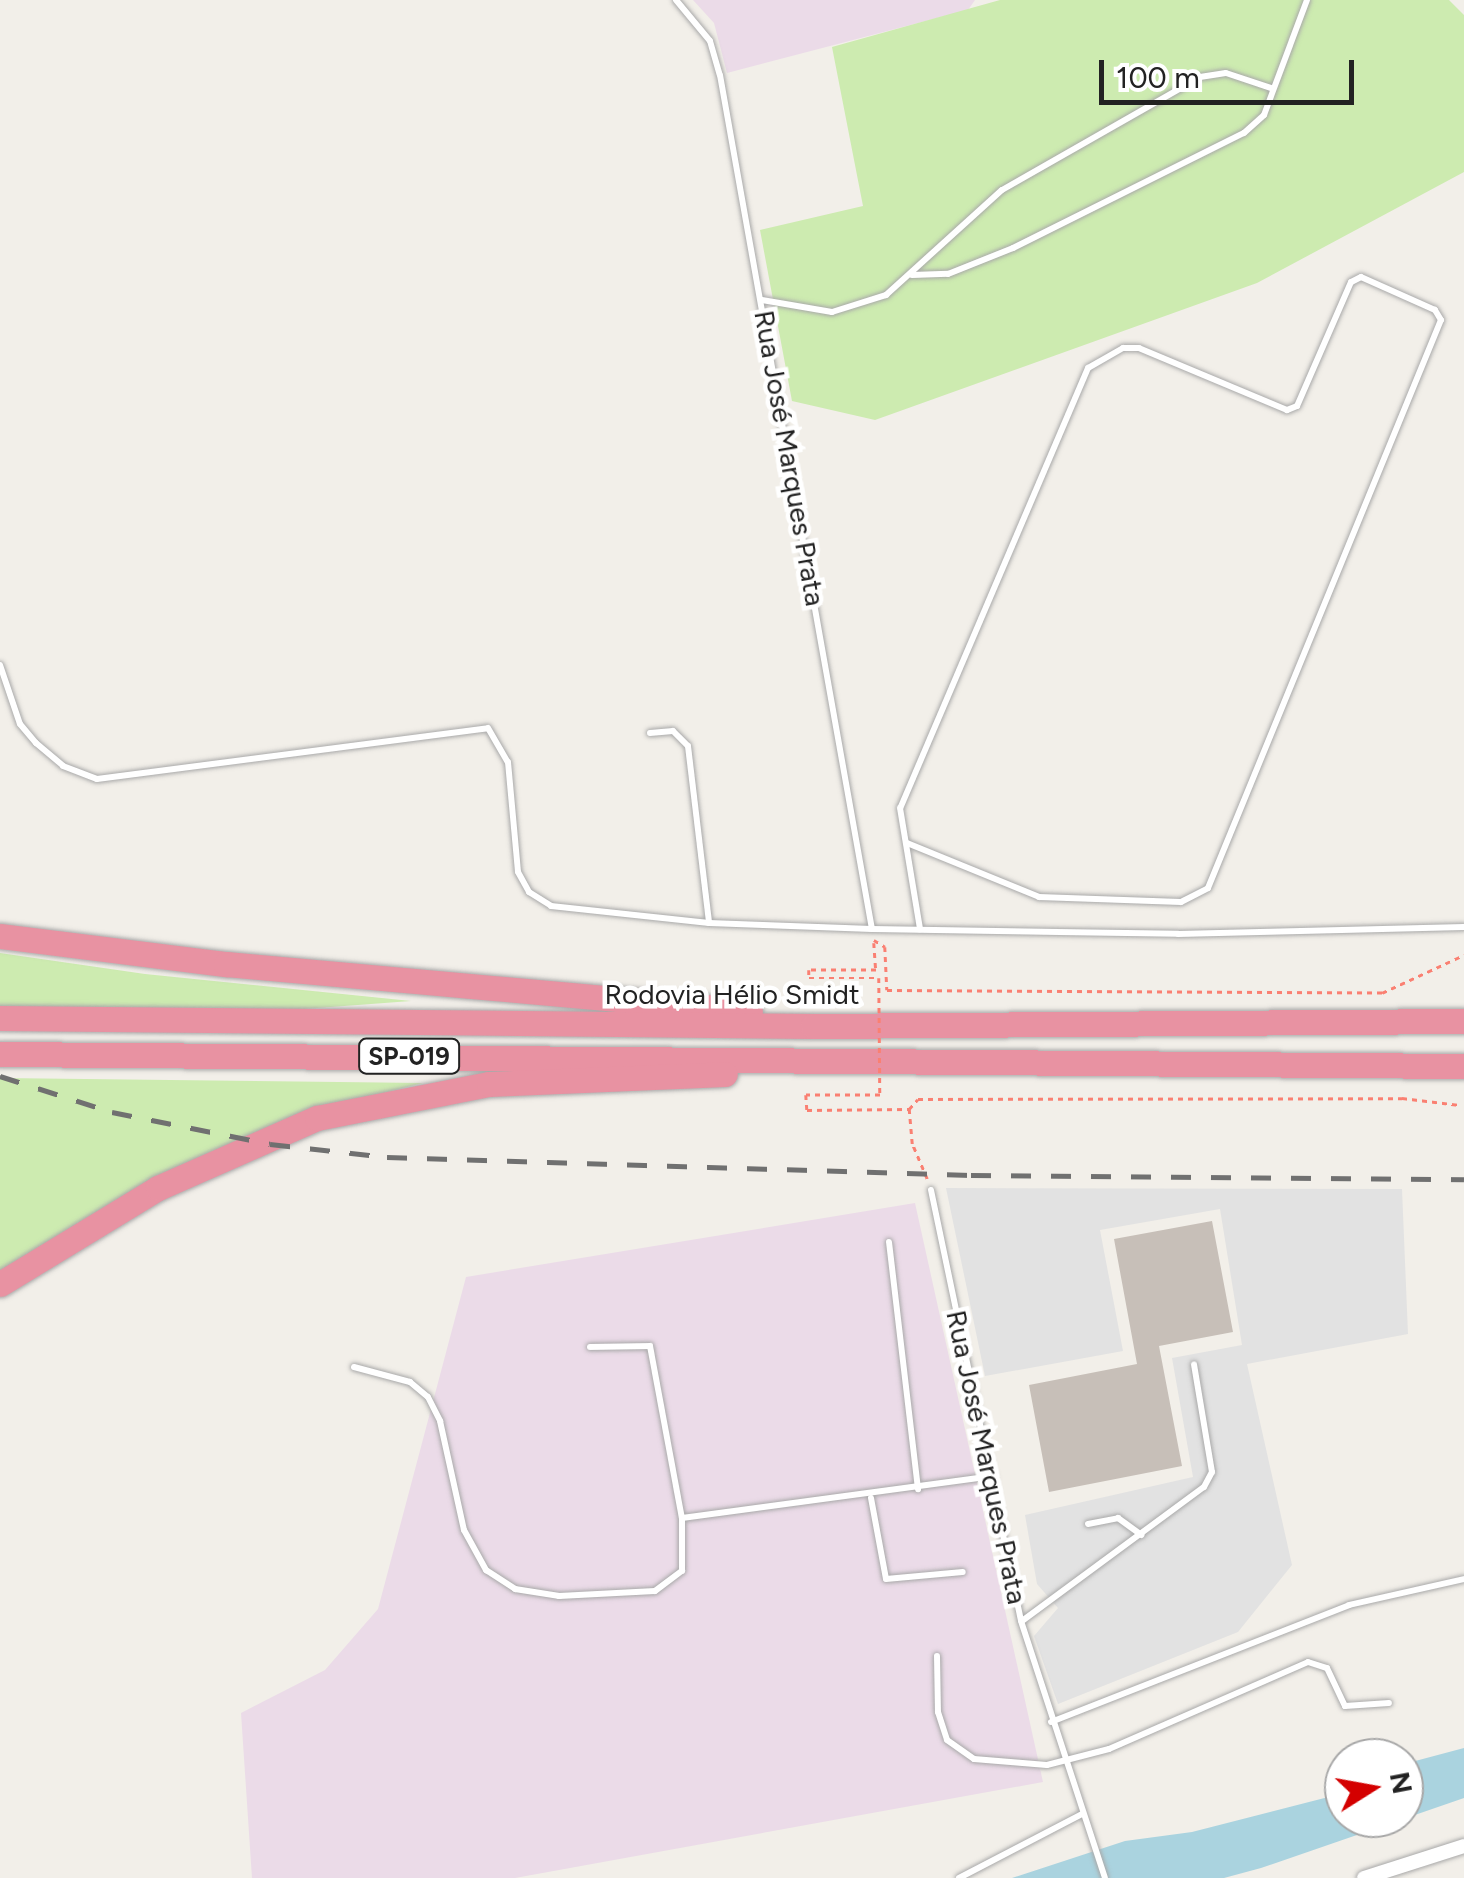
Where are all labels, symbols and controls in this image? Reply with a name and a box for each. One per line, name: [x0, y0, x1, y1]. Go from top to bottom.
scale bar: [1104, 40, 1359, 102]
text: 100 m: [1116, 59, 1200, 96]
street label: Rua José Marques Prata: [747, 308, 833, 608]
street label: Rodovia Hélio Smidt: [605, 977, 859, 1011]
road number: SP-019: [356, 1036, 462, 1076]
street label: Rua José Marques Prata: [939, 1307, 1035, 1607]
north arrow: [1324, 1738, 1424, 1838]
text: N: [1383, 1769, 1420, 1797]

